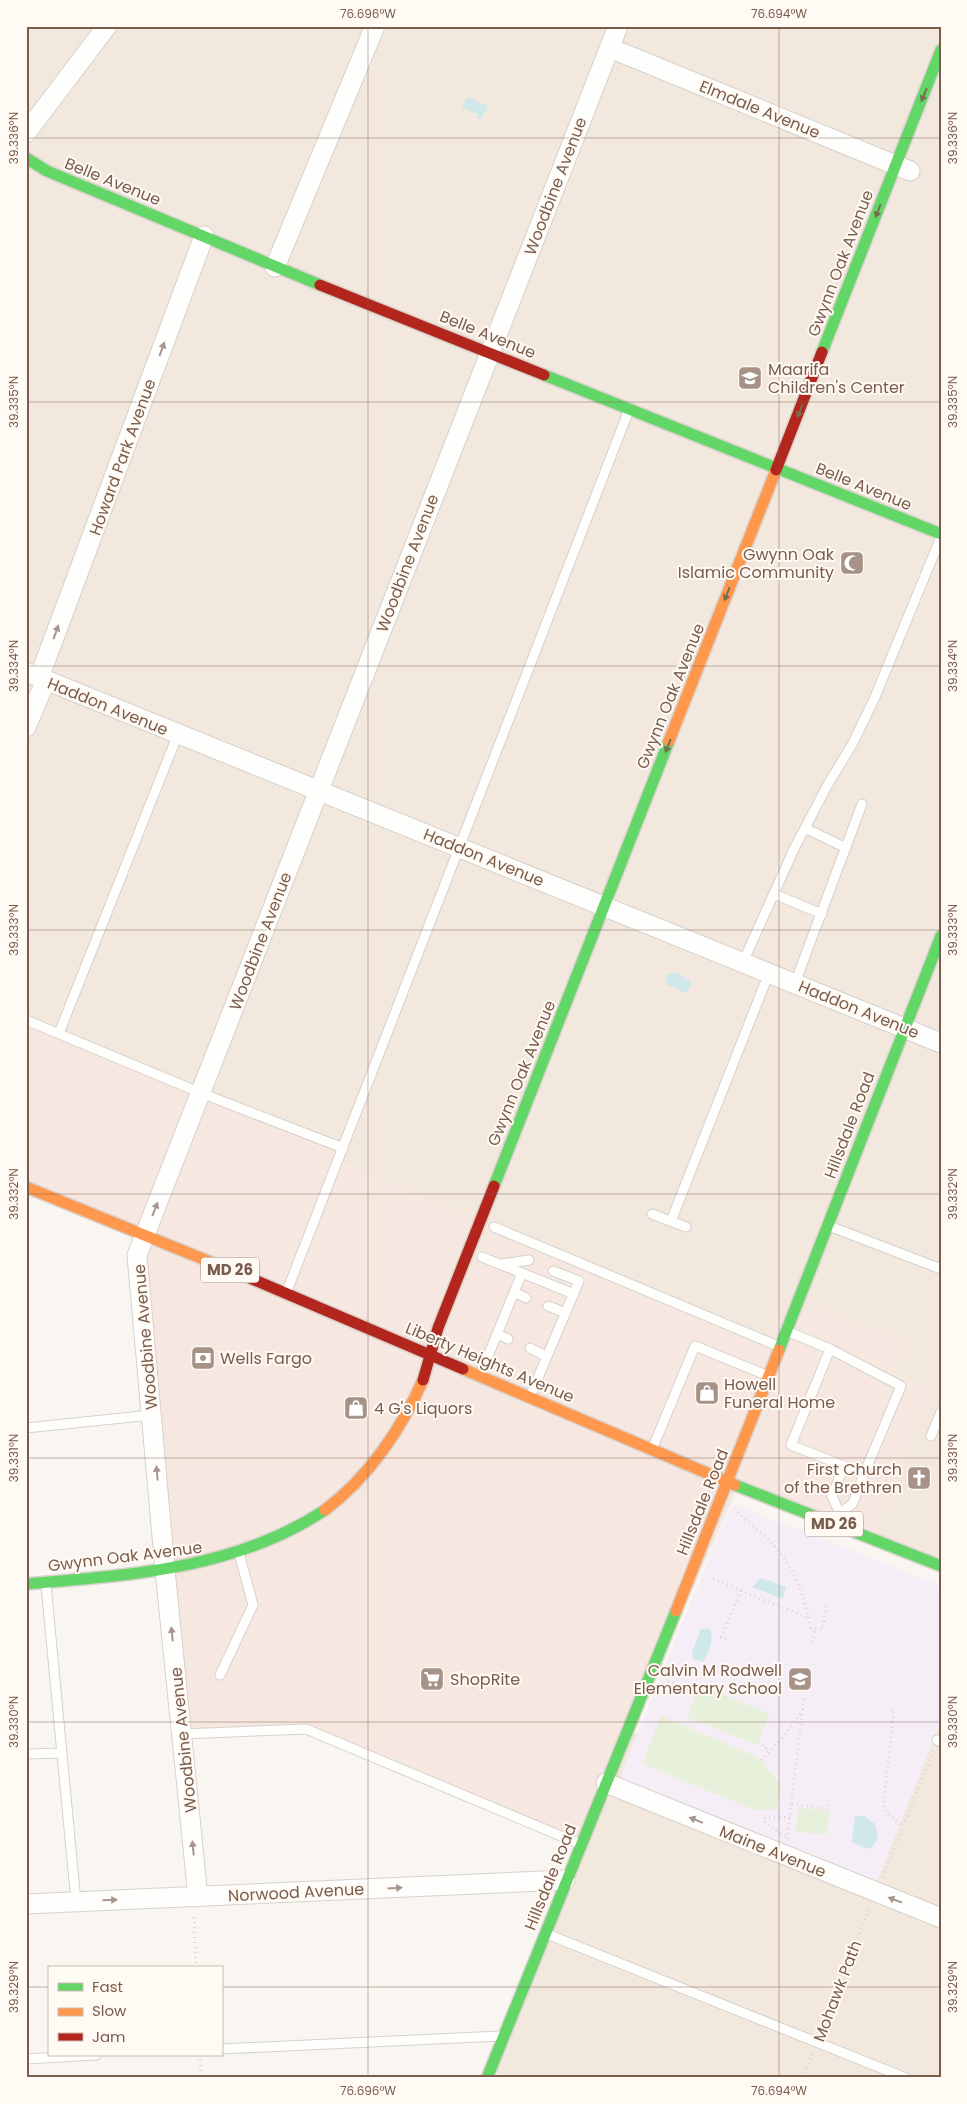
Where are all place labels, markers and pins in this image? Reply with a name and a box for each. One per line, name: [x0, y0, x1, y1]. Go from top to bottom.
place label: Maarifa Children's Center: [768, 358, 905, 399]
school or university icon: Maarifa Children's Center: [737, 365, 763, 391]
place label: Gwynn Oak Islamic Community: [678, 543, 835, 584]
mosque icon: Gwynn Oak Islamic Community: [839, 550, 865, 576]
bank icon: Wells Fargo: [190, 1345, 216, 1371]
place label: Wells Fargo: [220, 1347, 312, 1370]
place label: Howell Funeral Home: [724, 1373, 835, 1414]
shop icon: Howell Funeral Home: [694, 1380, 720, 1406]
shop icon: 4 G's Liquors: [343, 1395, 369, 1421]
place label: 4 G's Liquors: [374, 1397, 472, 1420]
place label: First Church of the Brethren: [784, 1458, 902, 1499]
church icon: First Church of the Brethren: [906, 1465, 932, 1491]
place label: Calvin M Rodwell Elementary School: [634, 1659, 782, 1700]
supermarket icon: ShopRite: [419, 1666, 445, 1692]
school or university icon: Calvin M Rodwell Elementary School: [787, 1666, 813, 1692]
place label: ShopRite: [450, 1668, 520, 1691]

